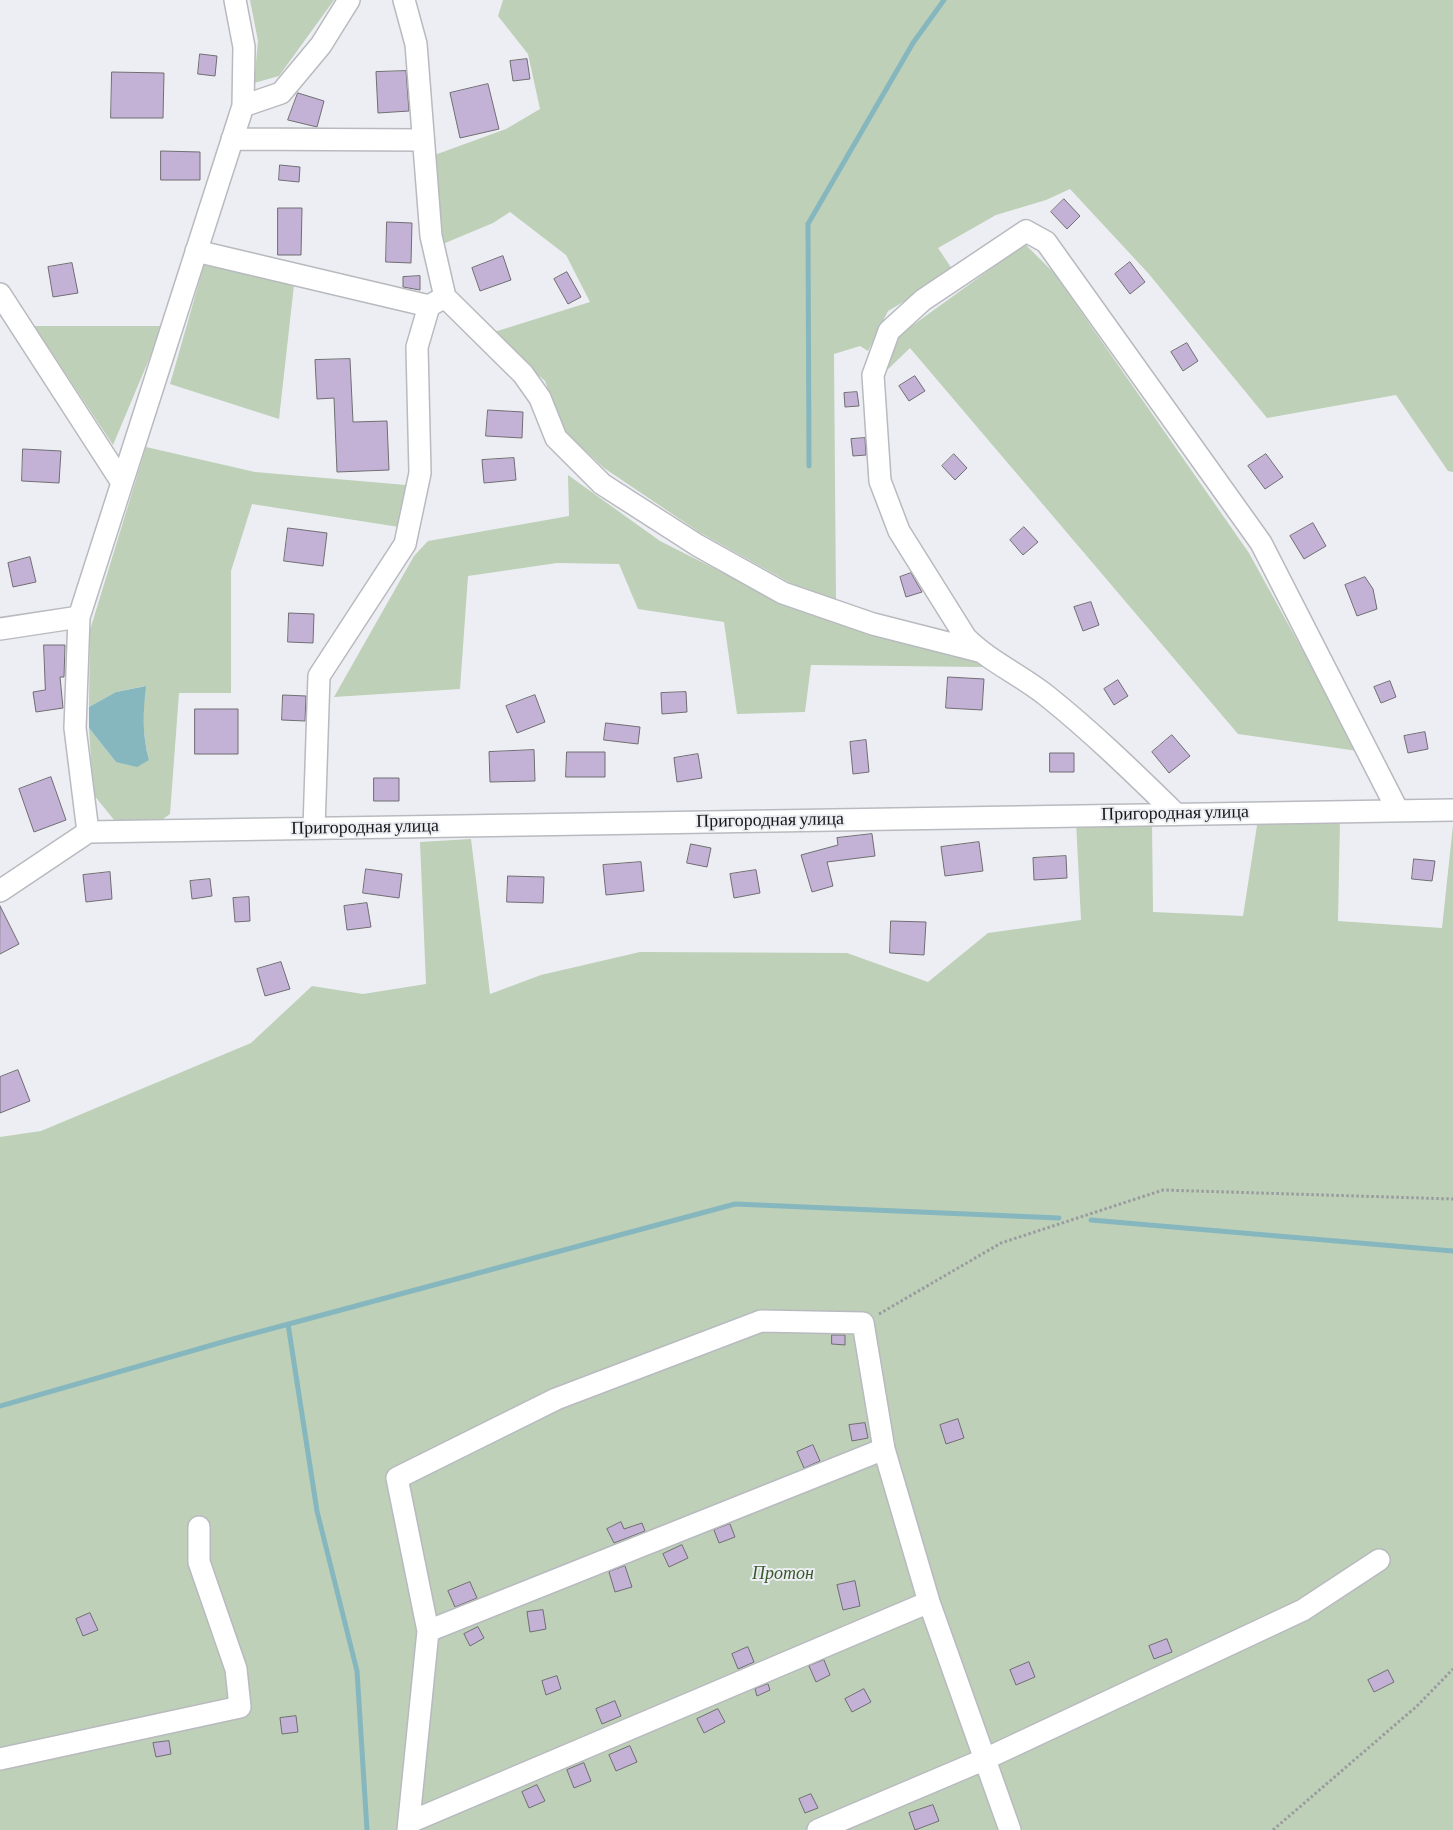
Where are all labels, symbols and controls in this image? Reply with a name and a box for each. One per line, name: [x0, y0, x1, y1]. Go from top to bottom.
street label: Пригородная улица: [1101, 801, 1249, 825]
street label: Пригородная улица: [696, 808, 844, 832]
street label: Пригородная улица: [291, 815, 439, 839]
park label: Протон: [752, 1562, 814, 1584]

